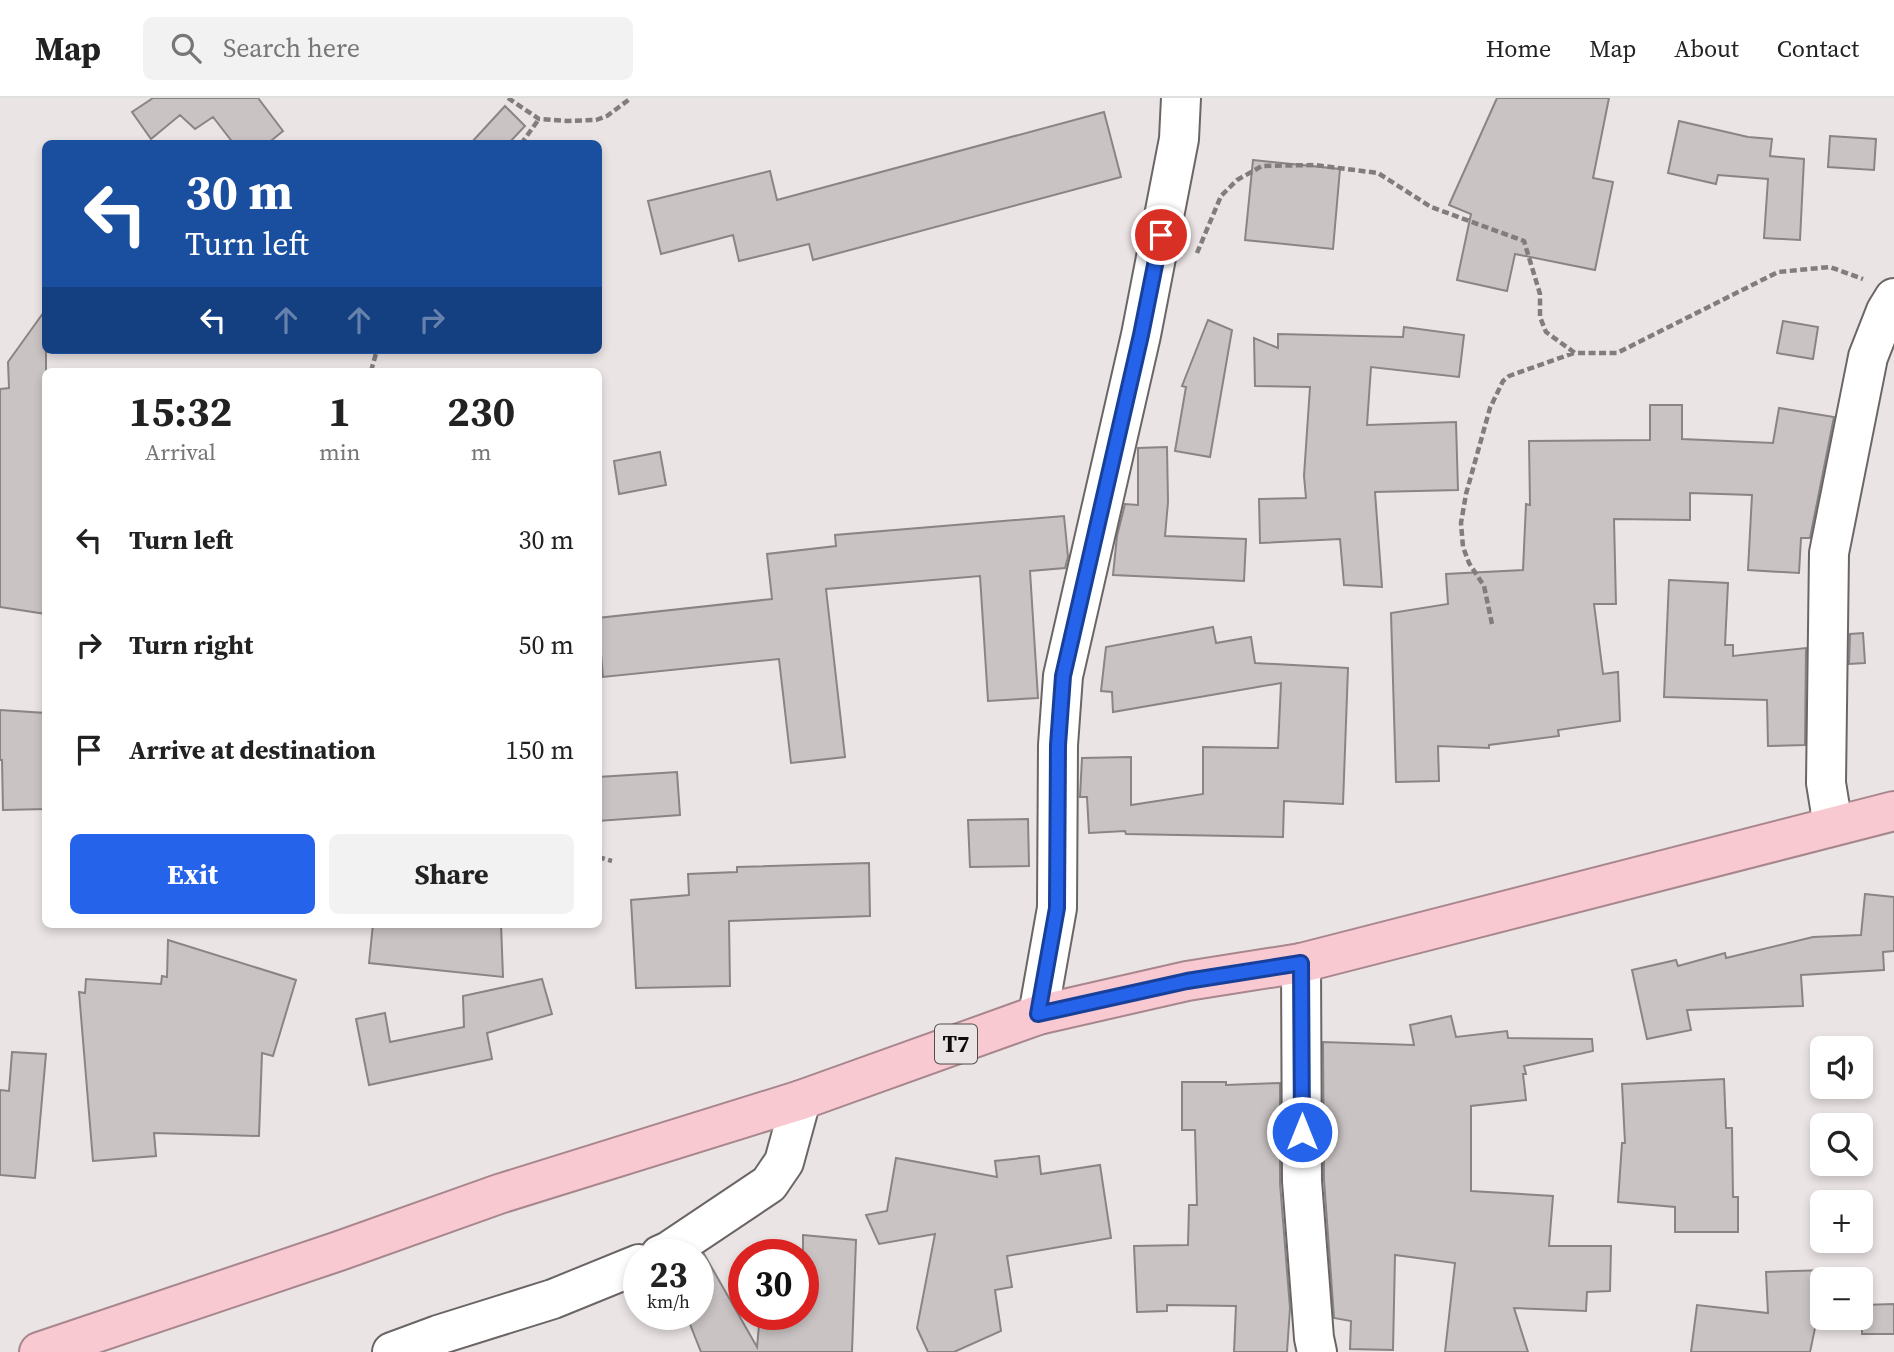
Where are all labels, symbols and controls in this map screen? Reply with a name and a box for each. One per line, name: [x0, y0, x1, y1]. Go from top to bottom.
search box: [143, 17, 633, 80]
text: Map: [35, 26, 101, 71]
icon: search: [167, 29, 205, 67]
text: Search here: [223, 30, 360, 66]
text: Home: [1486, 32, 1551, 65]
text: Map: [1589, 32, 1636, 65]
text: About: [1674, 32, 1739, 65]
text: Contact: [1777, 32, 1859, 65]
text: 30 m: [185, 158, 293, 225]
icon: left: [70, 168, 161, 259]
pin: [1131, 205, 1191, 265]
icon: arrive: [1142, 216, 1180, 254]
text: Turn left: [185, 222, 309, 266]
icon: left: [194, 301, 232, 339]
icon: ahead: [267, 301, 305, 339]
icon: ahead: [340, 301, 378, 339]
icon: right: [413, 301, 451, 339]
text: 15:32: [129, 382, 232, 440]
text: 1: [328, 382, 351, 440]
text: 230: [447, 382, 515, 440]
text: Arrival: [145, 436, 216, 468]
text: min: [319, 436, 360, 468]
text: m: [471, 436, 492, 468]
icon: left: [70, 521, 108, 559]
text: Turn left: [129, 522, 233, 558]
text: 30 m: [519, 522, 574, 558]
icon: right: [70, 626, 108, 664]
text: Turn right: [129, 627, 253, 663]
text: 50 m: [519, 627, 574, 663]
icon: arrive: [70, 731, 108, 769]
text: Arrive at destination: [129, 732, 376, 768]
text: 150 m: [506, 732, 574, 768]
button: Exit: [70, 834, 315, 914]
button: Share: [329, 834, 574, 914]
road number: T7: [935, 1024, 977, 1063]
map controls: [1810, 1036, 1873, 1330]
button: sound: [1810, 1036, 1873, 1099]
position arrow: [1265, 1095, 1339, 1169]
button: search: [1810, 1113, 1873, 1176]
button: +: [1810, 1190, 1873, 1253]
speed limit sign: 30: [728, 1239, 819, 1330]
text: 23: [650, 1251, 687, 1299]
button: −: [1810, 1267, 1873, 1330]
text: km/h: [647, 1289, 690, 1314]

